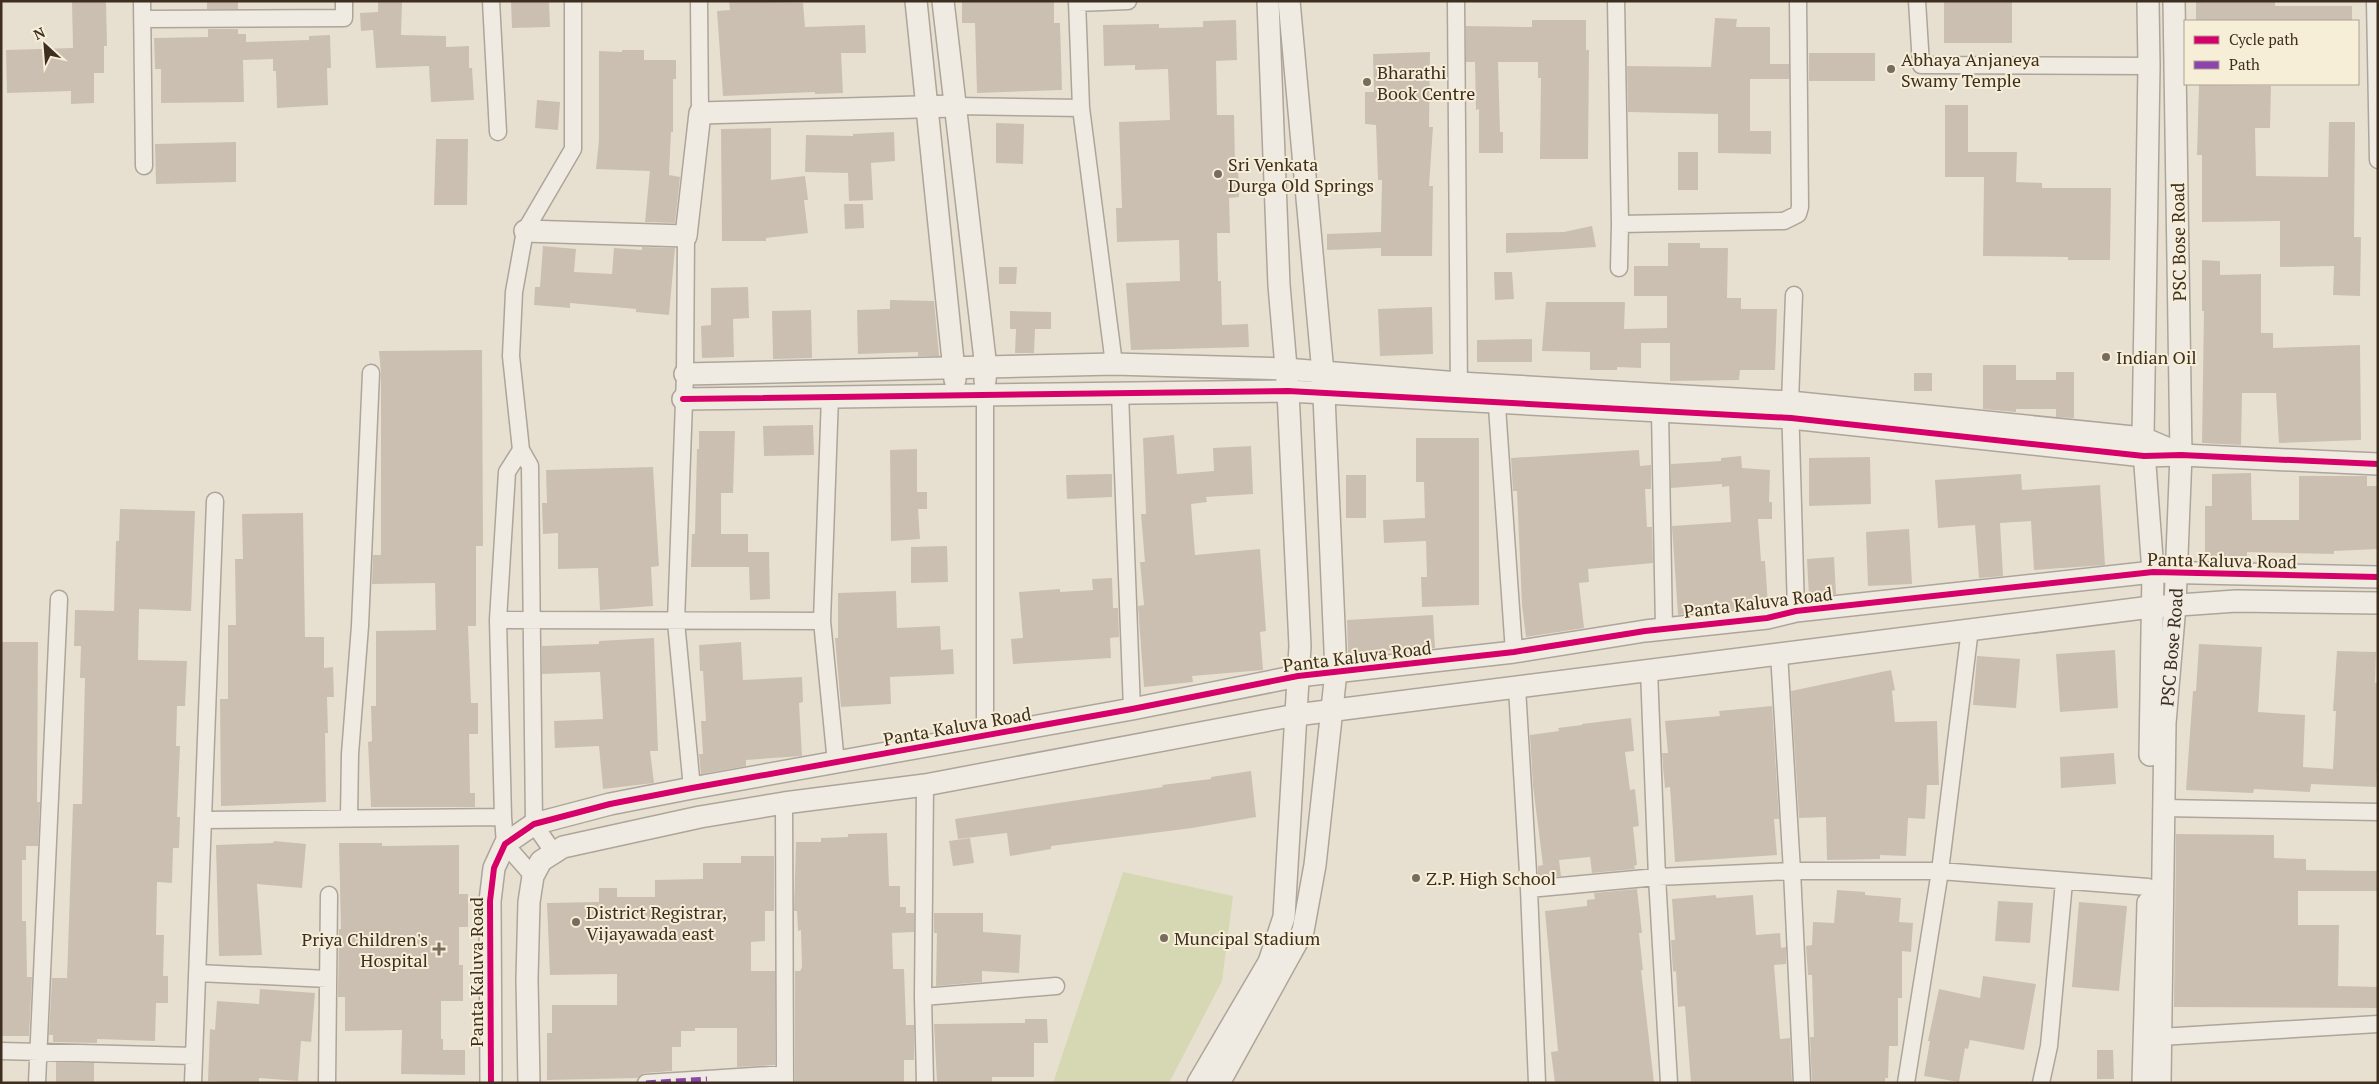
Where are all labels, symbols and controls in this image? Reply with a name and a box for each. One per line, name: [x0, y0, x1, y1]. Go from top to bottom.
north arrow: [20, 20, 70, 70]
legend: [2184, 20, 2359, 85]
text: N: [30, 22, 48, 44]
text: Cycle path: [2229, 29, 2299, 49]
place label: Abhaya Anjaneya Swamy Temple: [1901, 47, 2040, 92]
text: Path: [2229, 54, 2260, 74]
place label: Bharathi Book Centre: [1377, 60, 1475, 105]
marker: Abhaya Anjaneya Swamy Temple: [1885, 63, 1897, 75]
marker: Bharathi Book Centre: [1361, 76, 1373, 88]
place label: Sri Venkata Durga Old Springs: [1228, 152, 1374, 197]
marker: Sri Venkata Durga Old Springs: [1212, 168, 1224, 180]
street label: PSC Bose Road: [2165, 182, 2191, 302]
place label: Indian Oil: [2116, 345, 2197, 369]
marker: Indian Oil: [2100, 351, 2112, 363]
street label: Panta Kaluva Road: [2147, 547, 2297, 573]
street label: Panta Kaluva Road: [1682, 581, 1834, 623]
street label: PSC Bose Road: [2154, 588, 2188, 708]
street label: Panta Kaluva Road: [1281, 635, 1433, 677]
street label: Panta Kaluva Road: [881, 701, 1033, 751]
place label: Z.P. High School: [1426, 866, 1556, 890]
marker: Z.P. High School: [1410, 872, 1422, 884]
street label: Panta Kaluva Road: [464, 897, 488, 1047]
place label: District Registrar, Vijayawada east: [586, 900, 727, 945]
marker: District Registrar, Vijayawada east: [570, 916, 582, 928]
place label: Muncipal Stadium: [1174, 926, 1321, 950]
place label: Priya Children's Hospital: [301, 927, 428, 972]
marker: Muncipal Stadium: [1158, 932, 1170, 944]
marker: Priya Children's Hospital: [432, 942, 446, 956]

